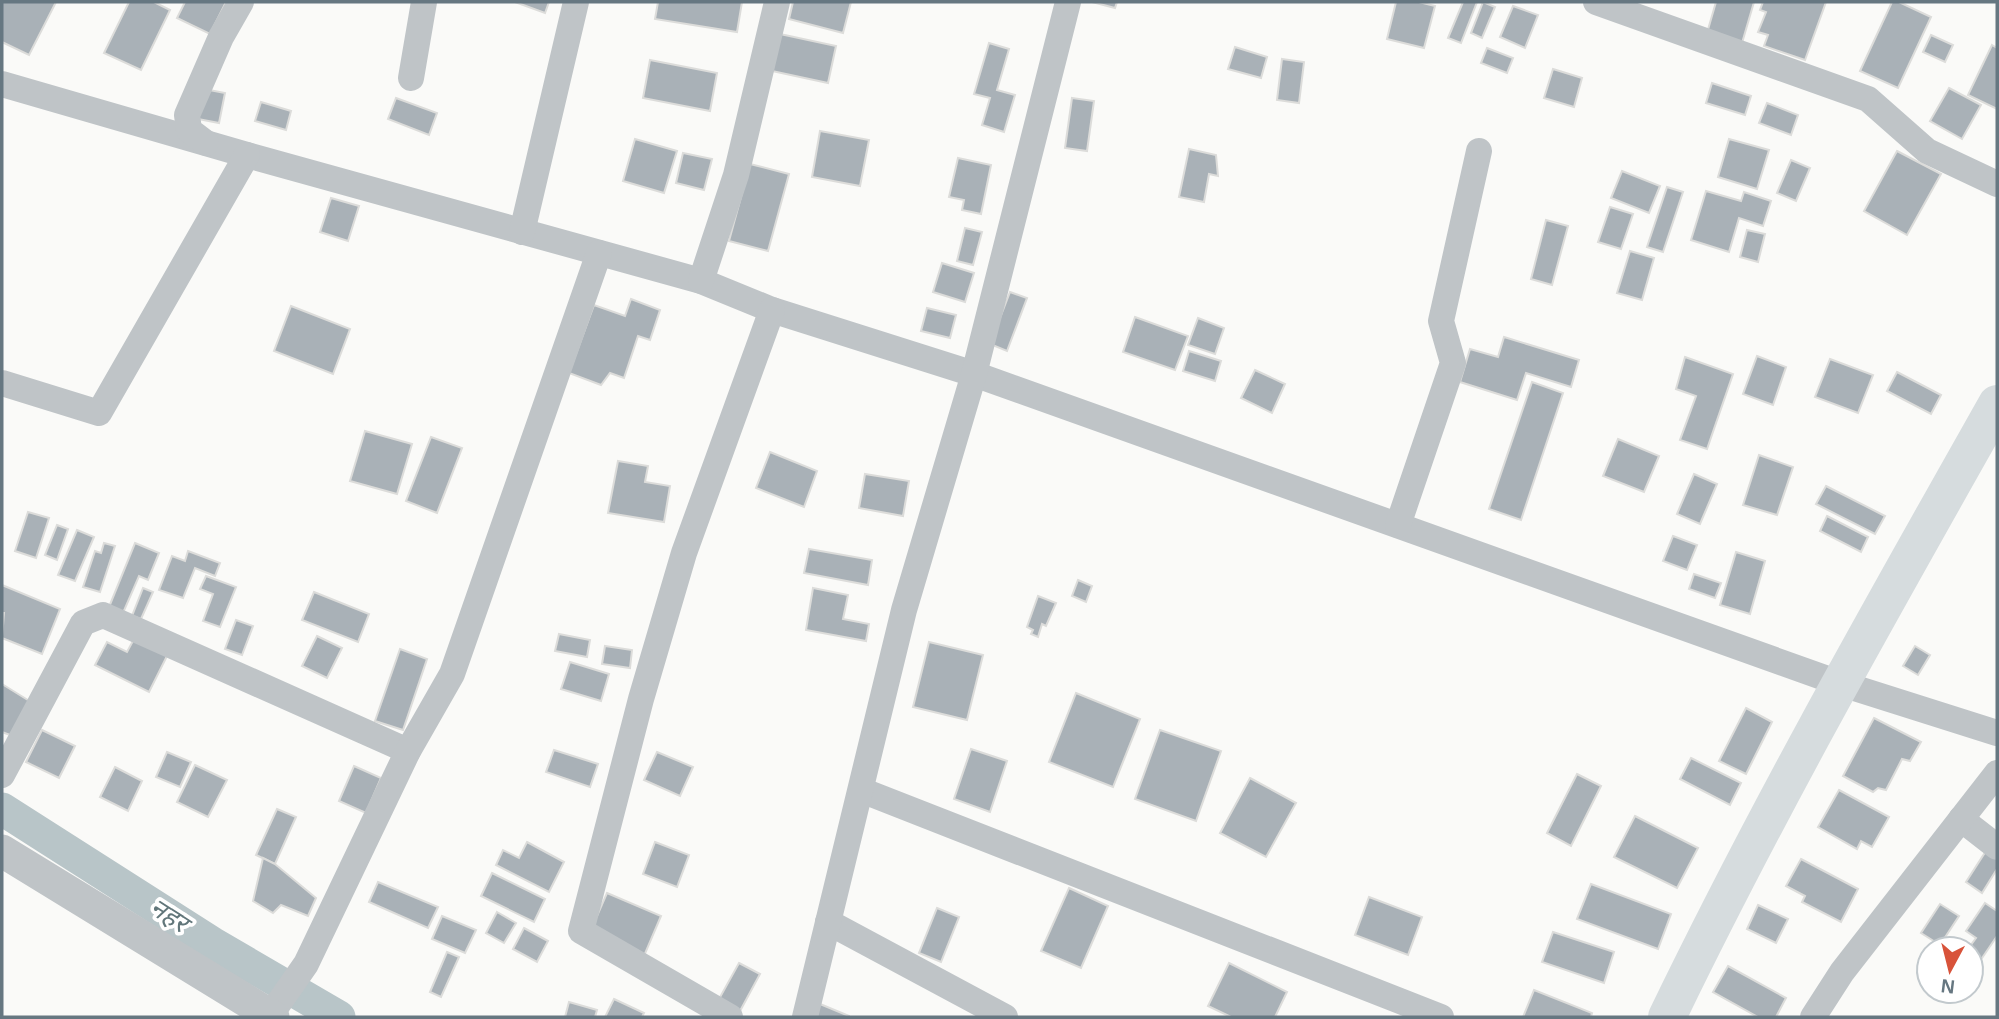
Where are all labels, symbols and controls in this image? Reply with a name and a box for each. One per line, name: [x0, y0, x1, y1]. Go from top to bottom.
water label: नहर: [145, 892, 198, 941]
north arrow: [1915, 935, 1985, 1005]
text: N: [1940, 975, 1956, 998]

